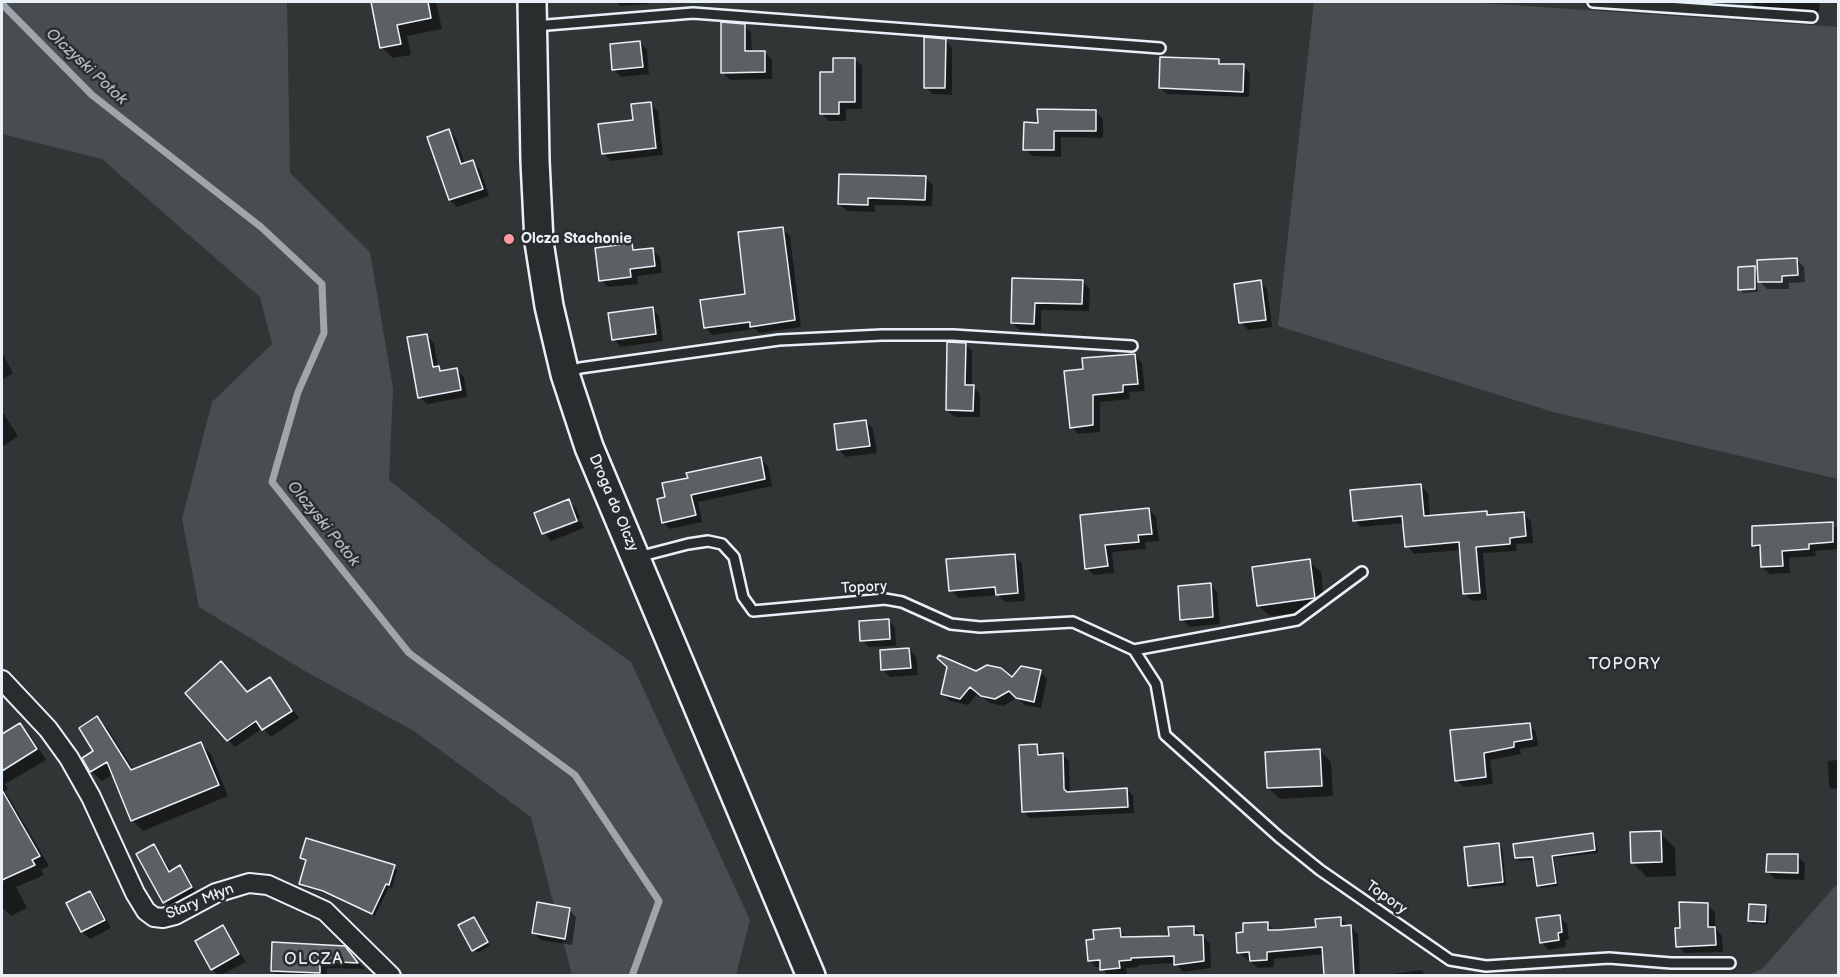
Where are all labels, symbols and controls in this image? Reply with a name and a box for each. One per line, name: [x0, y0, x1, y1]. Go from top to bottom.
water label: Olczyski Potok: [41, 24, 131, 110]
place label: Olcza Stachonie: [521, 230, 632, 248]
marker: Olcza Stachonie: [502, 232, 516, 246]
street label: Droga do Olczy: [584, 452, 642, 554]
water label: Olczyski Potok: [283, 477, 363, 571]
street label: Topory: [840, 578, 888, 598]
district label: TOPORY: [1589, 655, 1661, 675]
street label: Topory: [1362, 877, 1410, 919]
street label: Stary Młyn: [163, 880, 237, 924]
district label: OLCZA: [284, 950, 344, 970]

